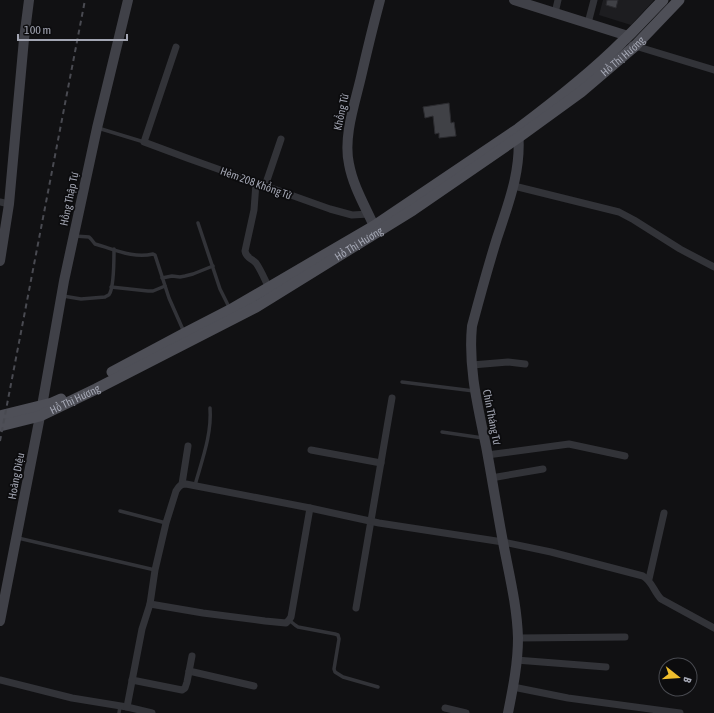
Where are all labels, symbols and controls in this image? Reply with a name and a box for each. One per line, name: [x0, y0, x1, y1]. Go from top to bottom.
scale bar: [18, 16, 127, 42]
text: 100 m: [24, 23, 51, 37]
street label: Hồ Thị Hương: [598, 34, 647, 78]
street label: Khổng Tử: [330, 92, 351, 131]
street label: Hẻm 208 Khổng Tử: [219, 164, 294, 202]
street label: Hồng Thập Tự: [57, 170, 82, 227]
street label: Hồ Thị Hương: [333, 224, 385, 263]
street label: Hồ Thị Hương: [48, 382, 102, 416]
street label: Chín Tháng Tư: [481, 388, 503, 446]
street label: Hoàng Diệu: [6, 452, 27, 501]
north arrow: [658, 657, 698, 697]
text: B: [681, 676, 694, 685]

